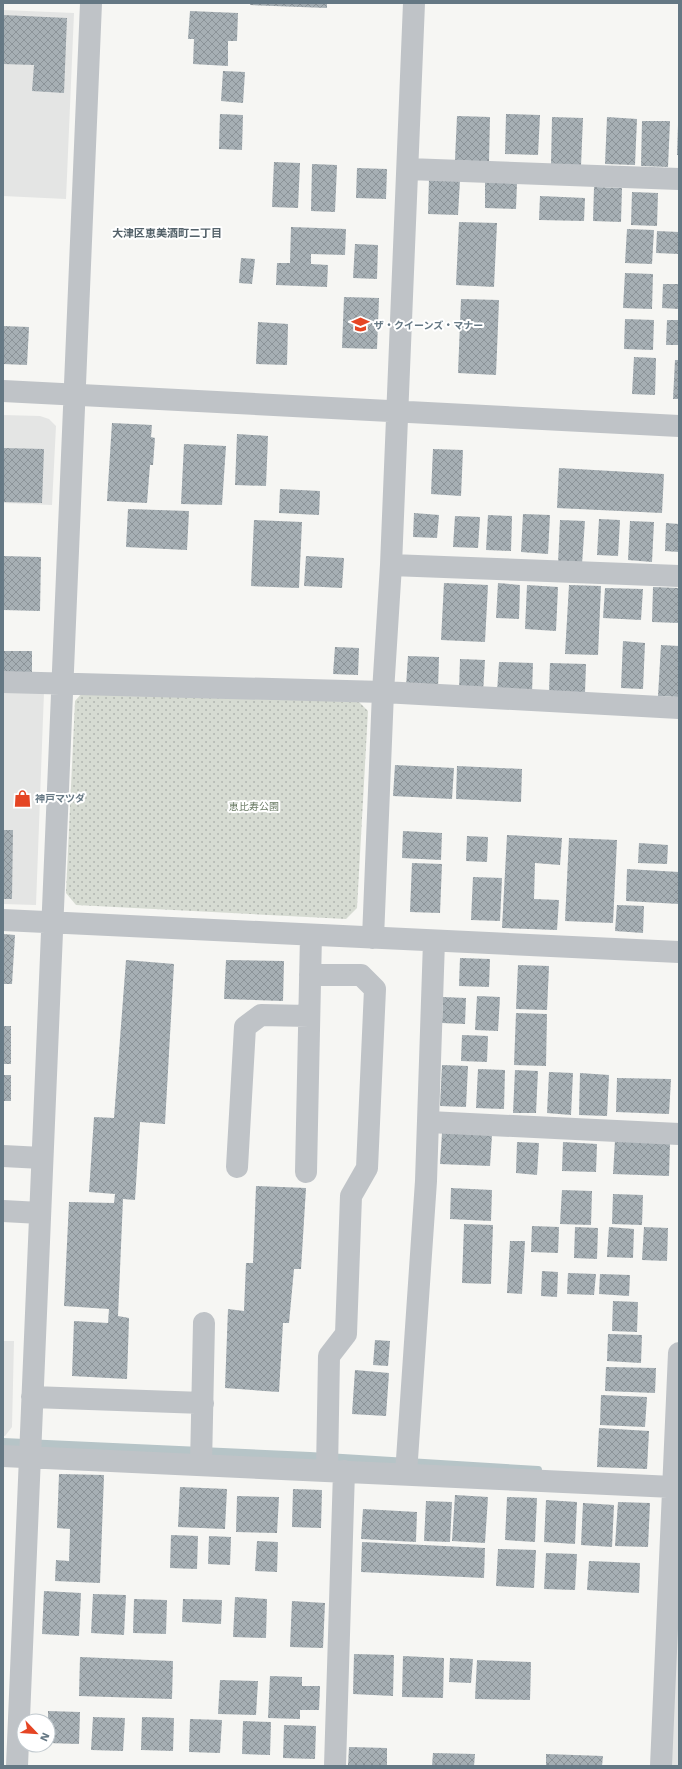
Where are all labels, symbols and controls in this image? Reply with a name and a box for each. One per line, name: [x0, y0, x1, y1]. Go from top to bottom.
district label: 大津区恵美酒町二丁目: [112, 227, 222, 240]
school or university icon: ザ・クイーンズ・マナー: [351, 315, 371, 335]
place label: ザ・クイーンズ・マナー: [374, 320, 483, 331]
shop icon: 神戸マツダ: [12, 788, 32, 808]
place label: 神戸マツダ: [35, 793, 85, 804]
park label: 恵比寿公園: [229, 801, 279, 812]
north arrow: [16, 1713, 56, 1753]
text: N: [37, 1731, 52, 1743]

